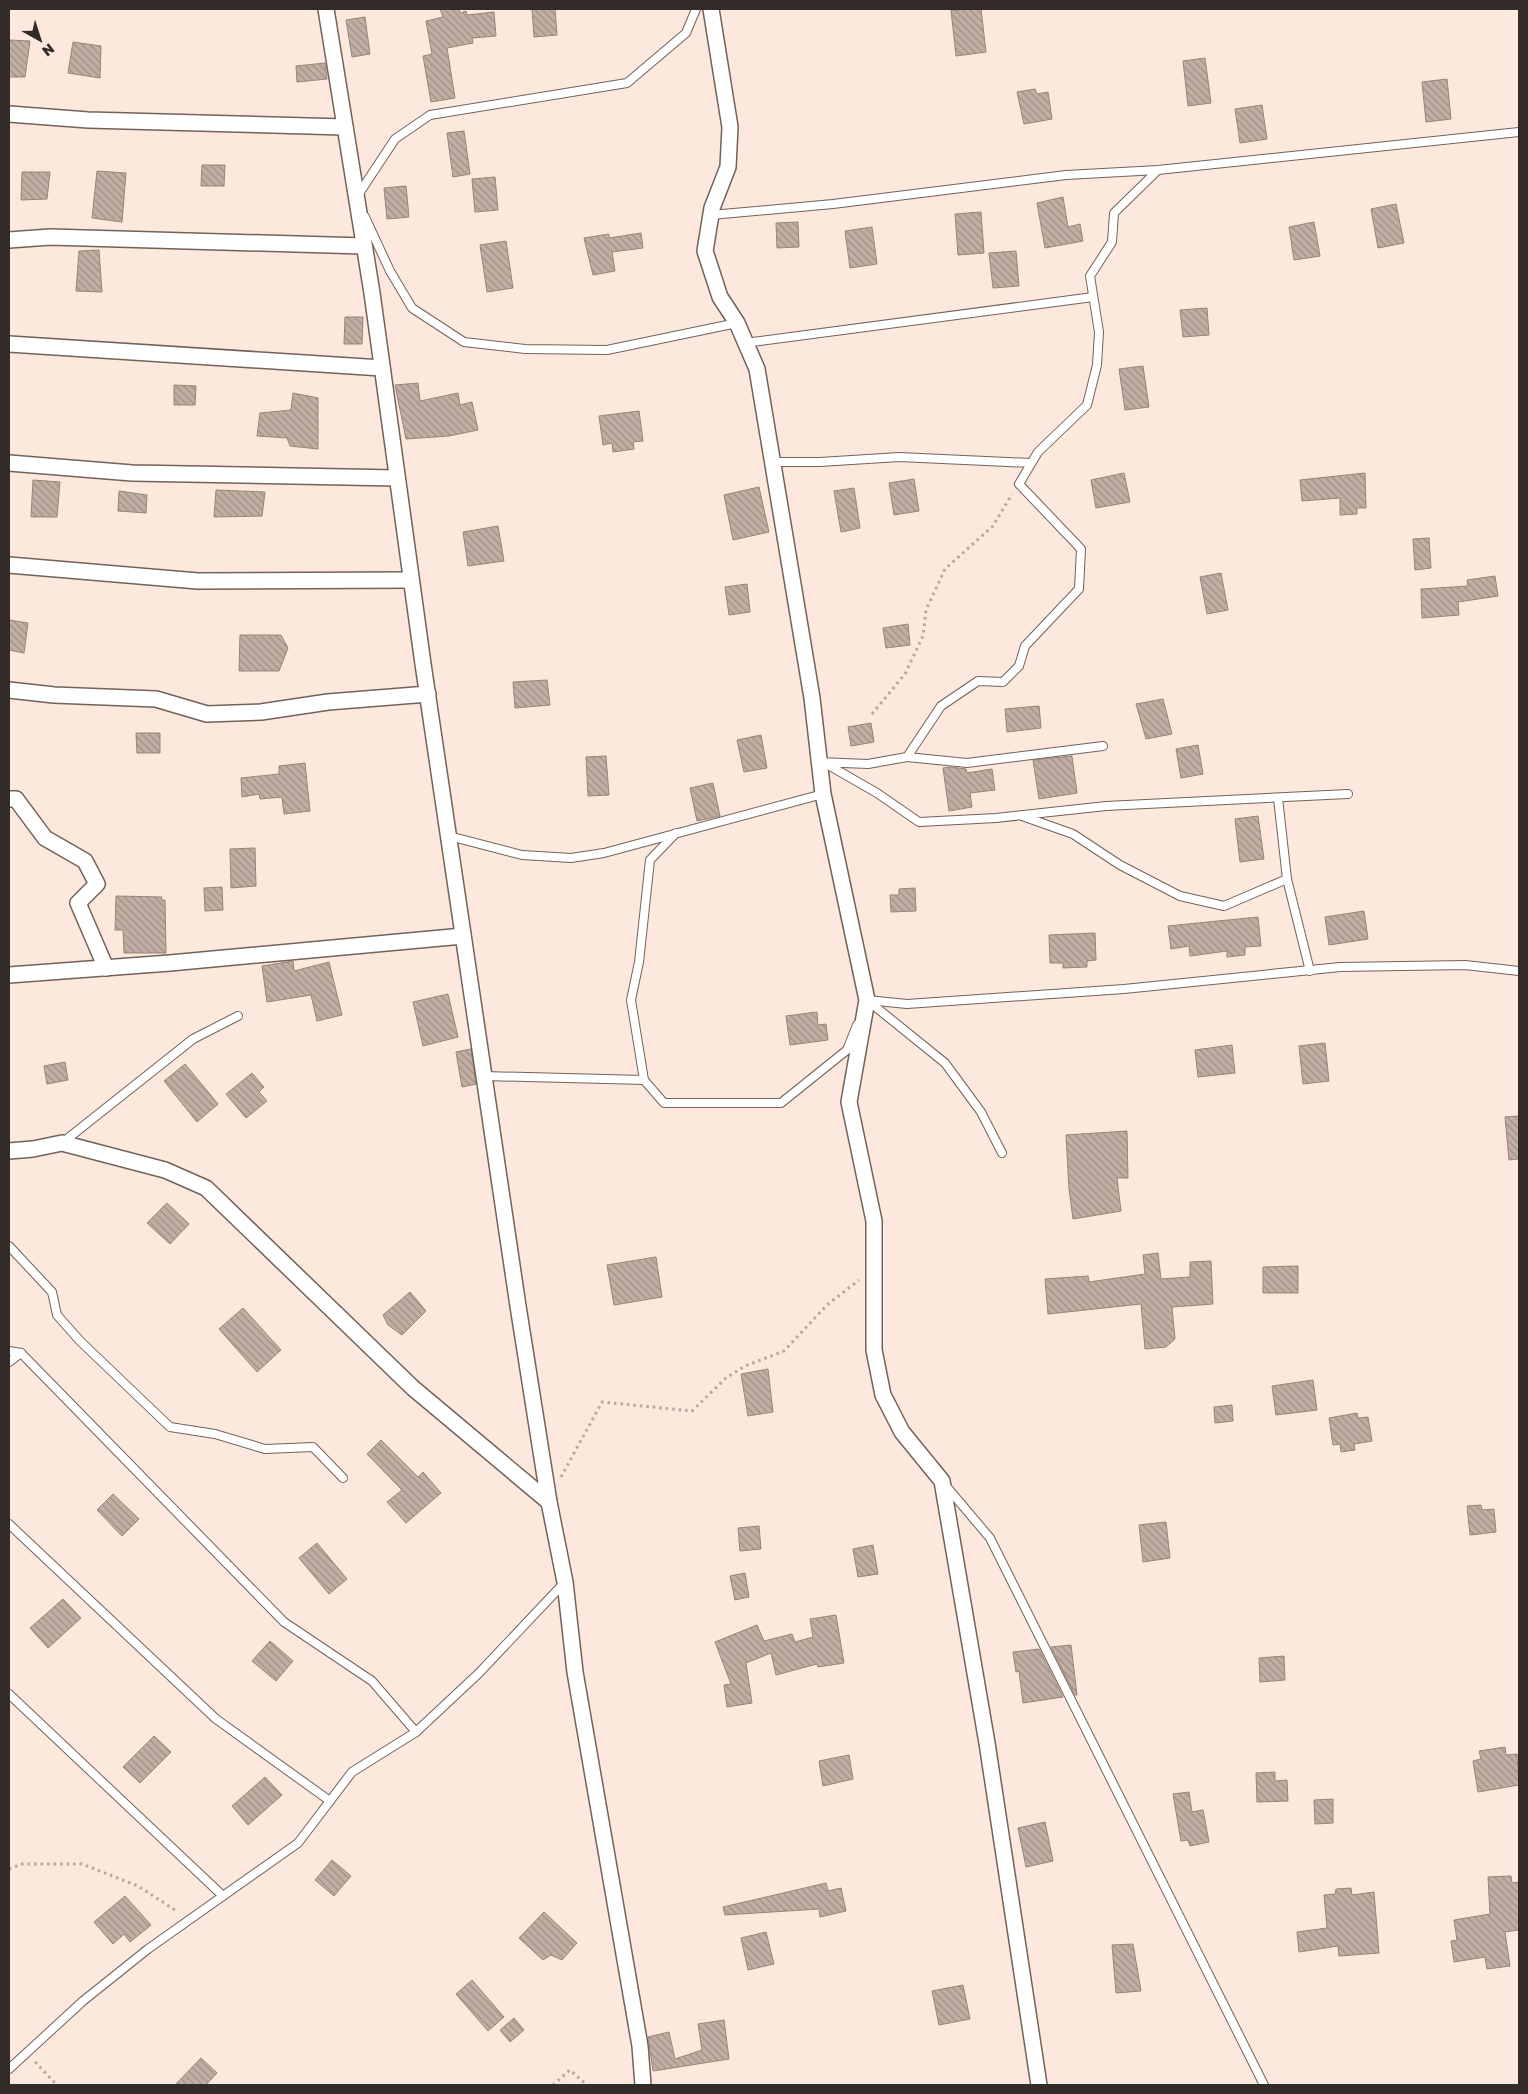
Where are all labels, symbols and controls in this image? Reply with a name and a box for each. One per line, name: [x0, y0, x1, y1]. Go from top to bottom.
north arrow: [15, 15, 65, 65]
text: N: [39, 41, 58, 60]

